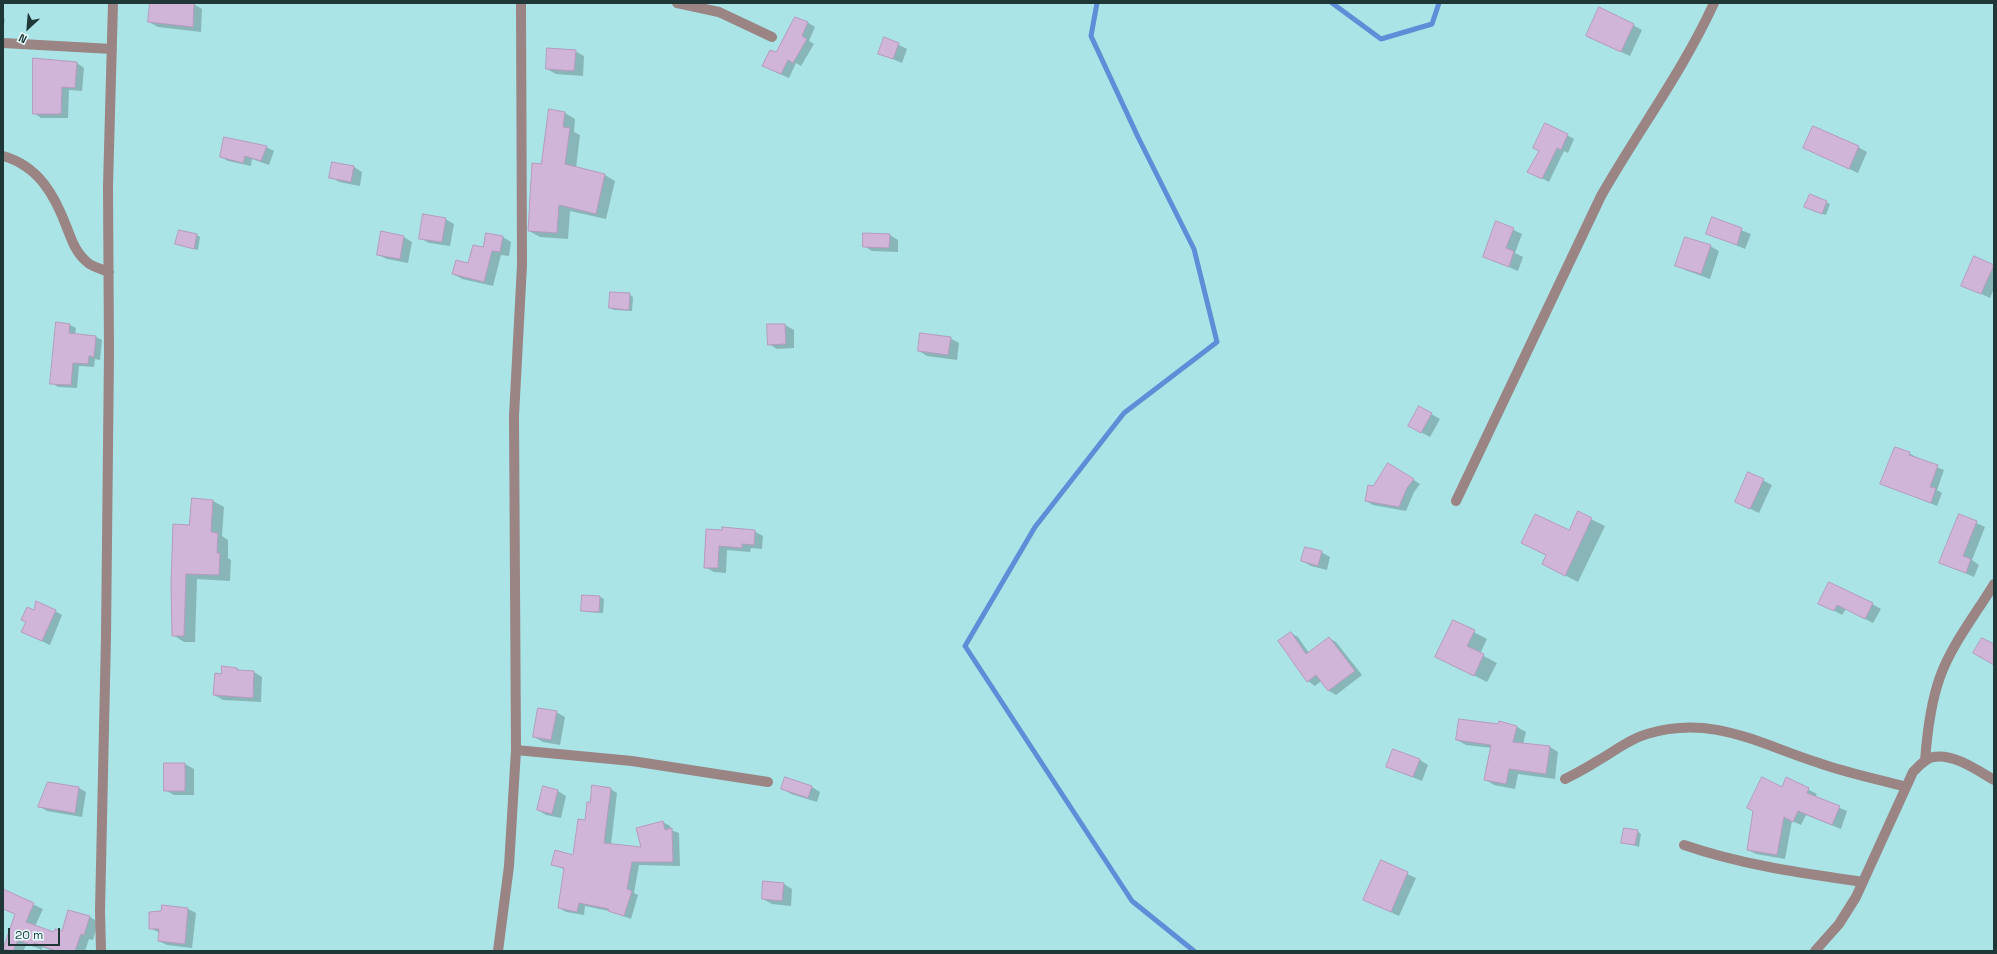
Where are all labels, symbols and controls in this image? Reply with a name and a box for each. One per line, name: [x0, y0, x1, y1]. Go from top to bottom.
north arrow: [8, 8, 48, 48]
text: N: [16, 31, 29, 47]
scale bar: [10, 920, 62, 946]
text: 20 m: [15, 927, 43, 943]

